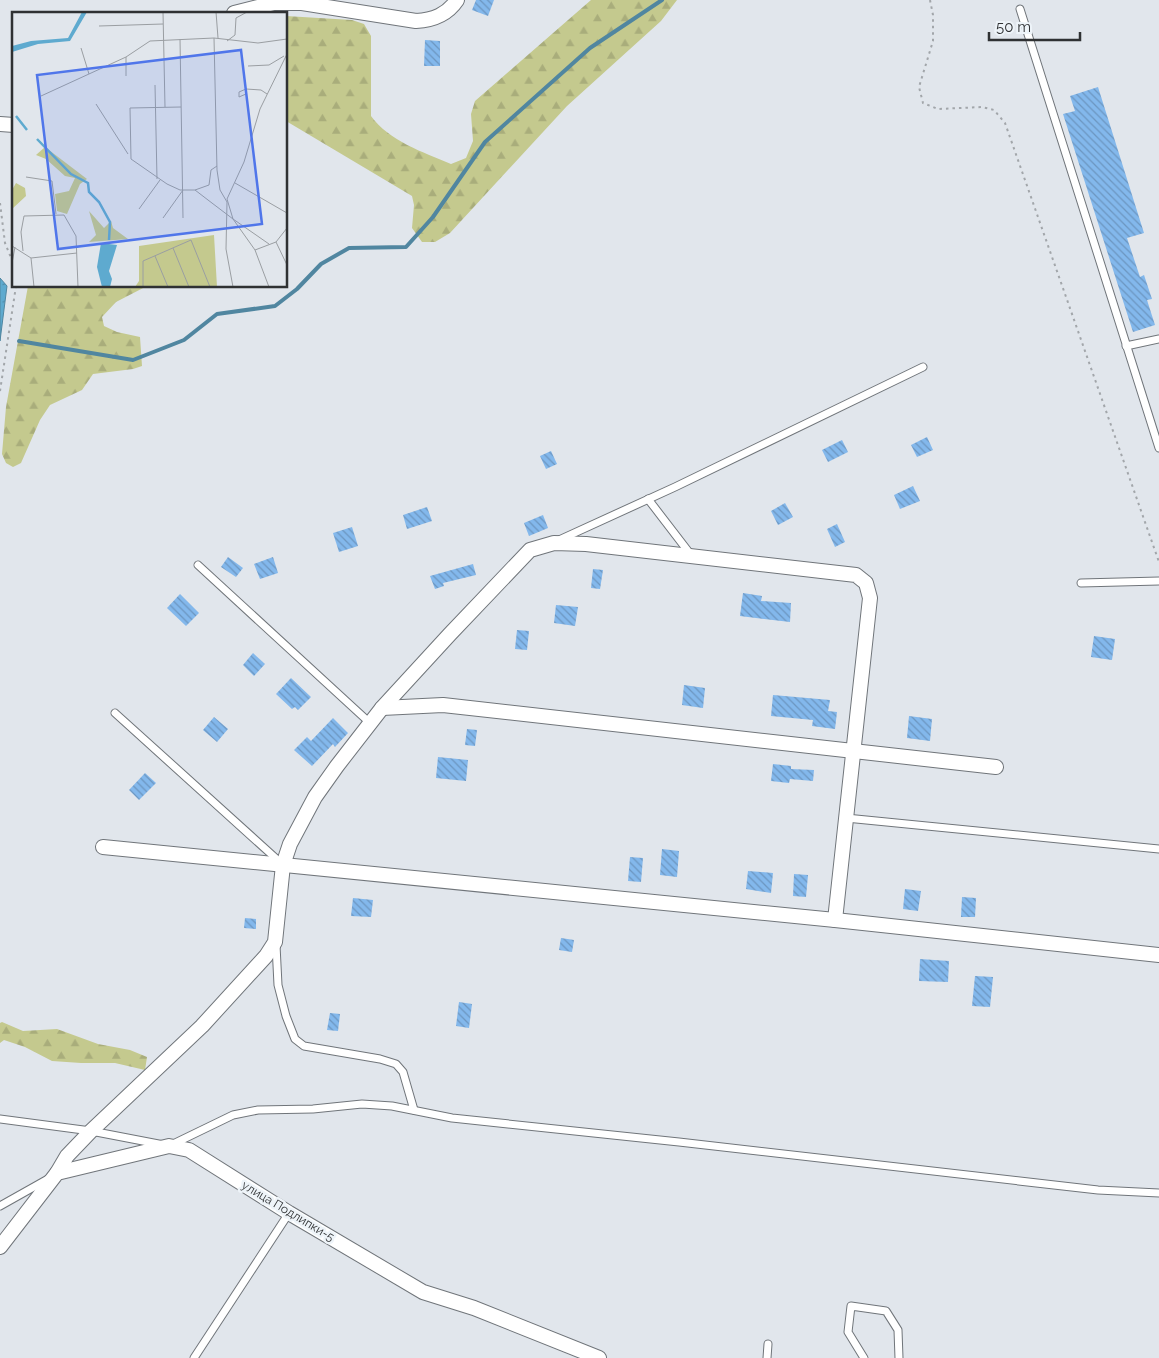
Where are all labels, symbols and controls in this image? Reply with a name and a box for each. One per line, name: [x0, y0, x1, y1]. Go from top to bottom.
scale bar: [989, 10, 1080, 42]
inset map: [12, 12, 288, 288]
text: 50 m: [996, 18, 1031, 36]
street label: улица Подлипки-5: [239, 1178, 337, 1244]

